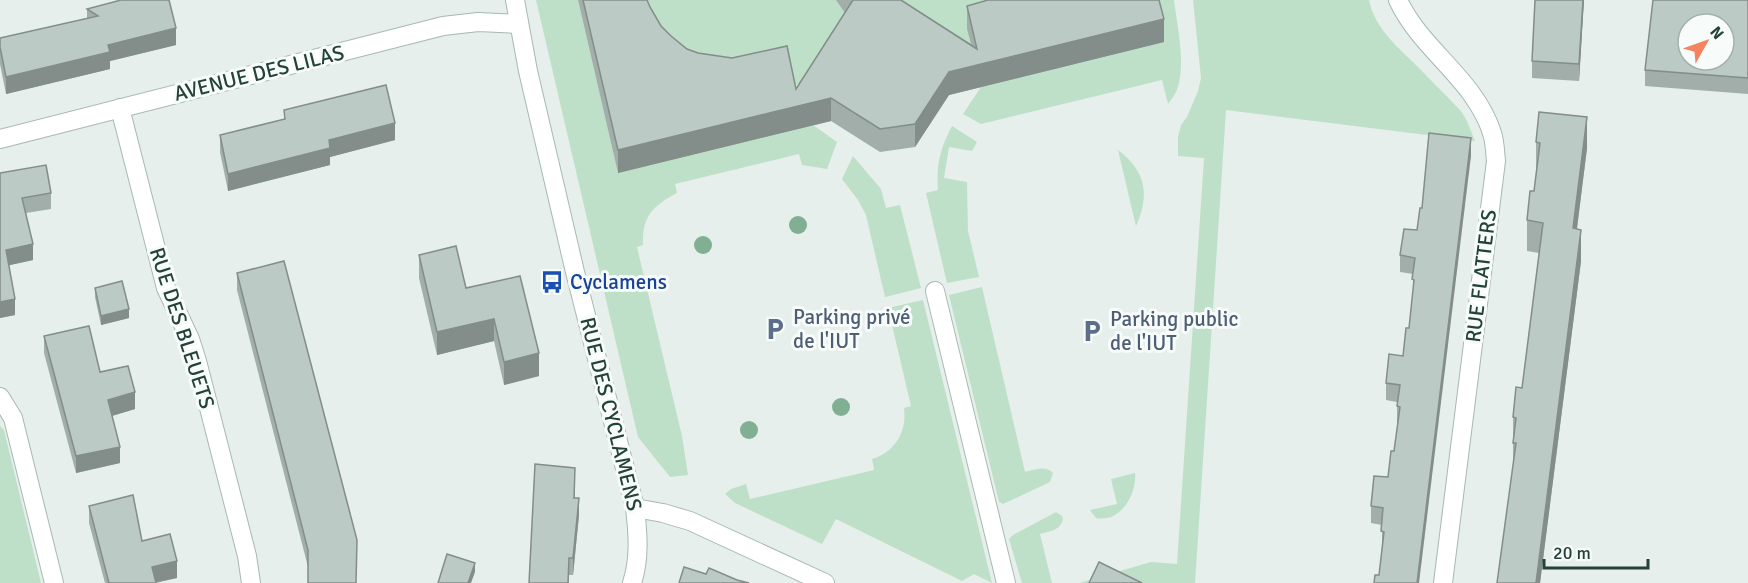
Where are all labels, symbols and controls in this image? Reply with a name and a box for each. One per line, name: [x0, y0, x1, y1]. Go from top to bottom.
north arrow: [1676, 12, 1736, 72]
text: N: [1705, 22, 1728, 44]
street label: AVENUE DES LILAS: [171, 39, 347, 107]
street label: RUE FLATTERS: [1460, 208, 1502, 344]
street label: RUE DES BLEUETS: [144, 244, 220, 412]
bus stop icon: Cyclamens: [539, 269, 565, 295]
place label: Cyclamens: [570, 269, 667, 295]
place label: Parking privé de l'IUT: [793, 304, 911, 354]
place label: Parking public de l'IUT: [1110, 306, 1239, 356]
street label: RUE DES CYCLAMENS: [574, 315, 648, 513]
parking icon: Parking privé de l'IUT: [762, 316, 788, 342]
parking icon: Parking public de l'IUT: [1079, 318, 1105, 344]
scale bar: [1544, 532, 1648, 570]
text: 20 m: [1553, 542, 1591, 564]

